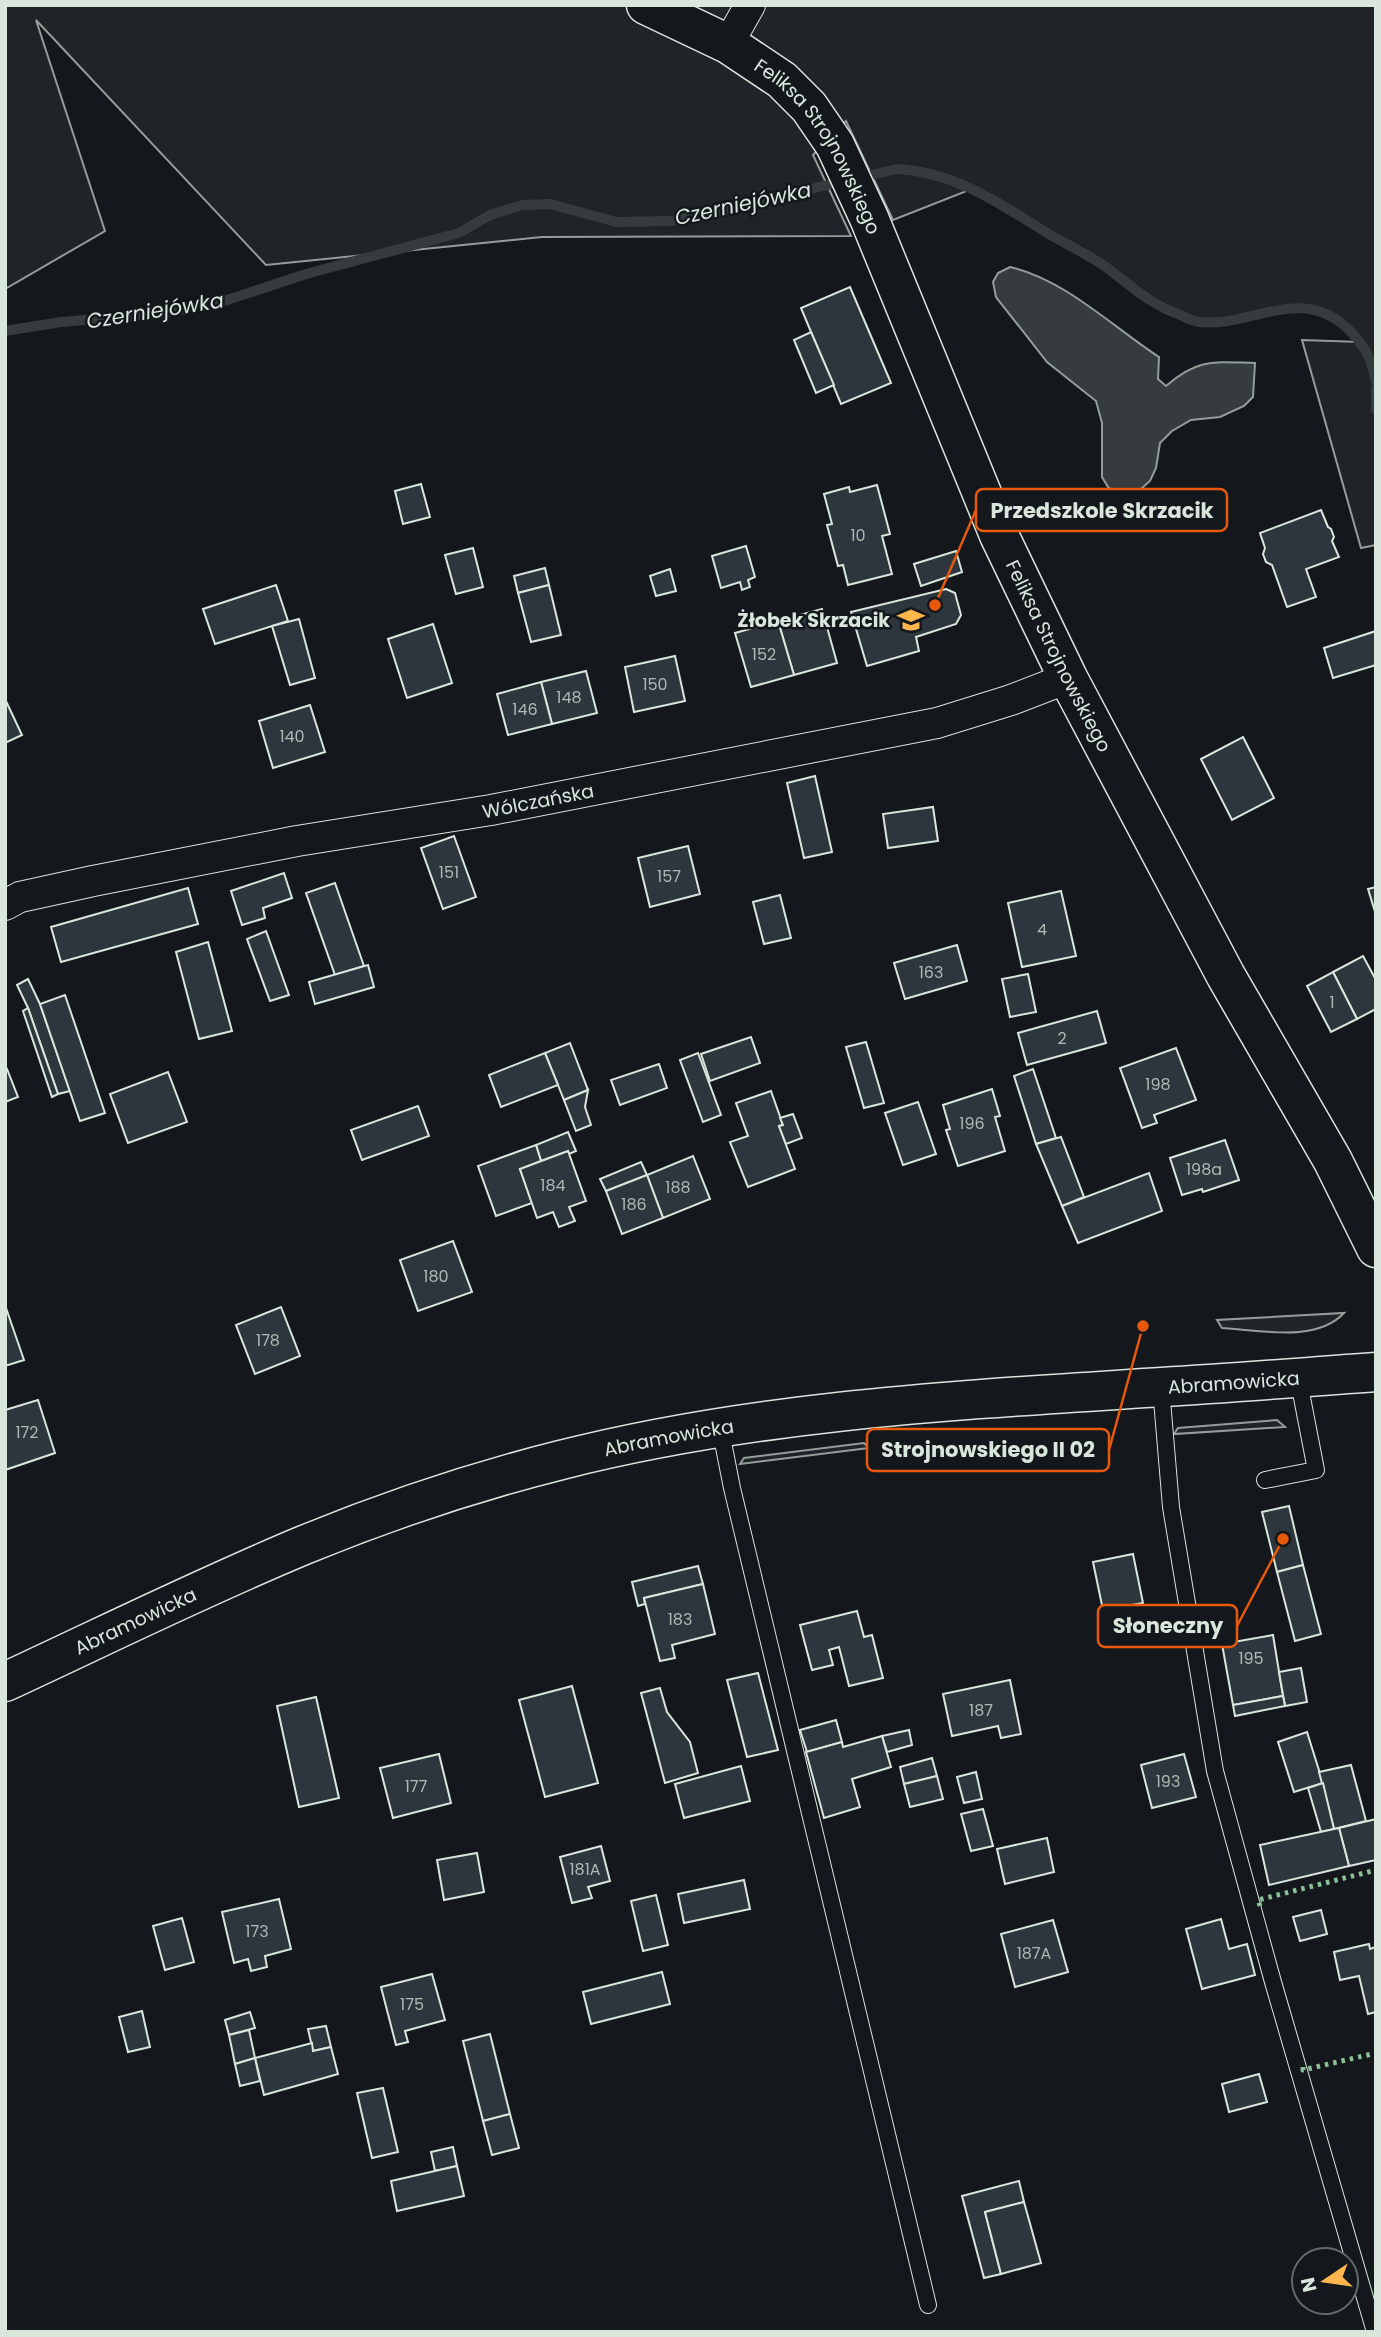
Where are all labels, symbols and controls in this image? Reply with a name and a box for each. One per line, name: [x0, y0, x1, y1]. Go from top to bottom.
street label: Feliksa Strojnowskiego: [749, 52, 887, 238]
water label: Czerniejówka: [672, 175, 814, 232]
water label: Czerniejówka: [84, 285, 226, 336]
callout: Przedszkole Skrzacik: [976, 489, 1227, 531]
text: Przedszkole Skrzacik: [990, 496, 1214, 525]
house number: 10: [850, 524, 866, 547]
street label: Feliksa Strojnowskiego: [999, 556, 1118, 757]
school or university icon: Żłobek Skrzacik: [896, 605, 926, 635]
place label: Żłobek Skrzacik: [737, 607, 890, 634]
house number: 152: [752, 643, 776, 666]
house number: 150: [642, 673, 668, 696]
house number: 148: [556, 686, 582, 709]
house number: 146: [512, 698, 538, 721]
house number: 140: [279, 725, 305, 748]
street label: Wólczańska: [480, 777, 596, 825]
house number: 151: [439, 861, 459, 884]
house number: 157: [657, 865, 681, 888]
house number: 4: [1037, 918, 1047, 941]
house number: 163: [919, 961, 943, 984]
house number: 1: [1329, 991, 1335, 1014]
house number: 2: [1057, 1027, 1067, 1050]
house number: 198: [1145, 1073, 1171, 1096]
house number: 196: [959, 1112, 985, 1135]
house number: 198a: [1186, 1158, 1222, 1181]
house number: 184: [540, 1174, 566, 1197]
house number: 188: [665, 1176, 691, 1199]
house number: 186: [621, 1193, 647, 1216]
house number: 180: [423, 1265, 449, 1288]
house number: 178: [256, 1329, 280, 1352]
street label: Abramowicka: [1167, 1365, 1301, 1401]
street label: Abramowicka: [601, 1413, 736, 1463]
house number: 172: [15, 1421, 39, 1444]
callout: Strojnowskiego II 02: [867, 1429, 1109, 1471]
text: Strojnowskiego II 02: [881, 1435, 1095, 1464]
street label: Abramowicka: [70, 1581, 201, 1662]
callout: Słoneczny: [1098, 1605, 1237, 1647]
house number: 183: [668, 1608, 692, 1631]
text: Słoneczny: [1113, 1611, 1224, 1640]
house number: 195: [1238, 1647, 1264, 1670]
house number: 187: [969, 1699, 993, 1722]
house number: 193: [1156, 1770, 1180, 1793]
house number: 177: [405, 1775, 428, 1798]
house number: 181A: [569, 1858, 601, 1881]
house number: 173: [245, 1920, 269, 1943]
house number: 187A: [1017, 1942, 1052, 1965]
house number: 175: [400, 1993, 424, 2016]
north arrow: [1290, 2246, 1360, 2316]
text: N: [1294, 2275, 1324, 2295]

